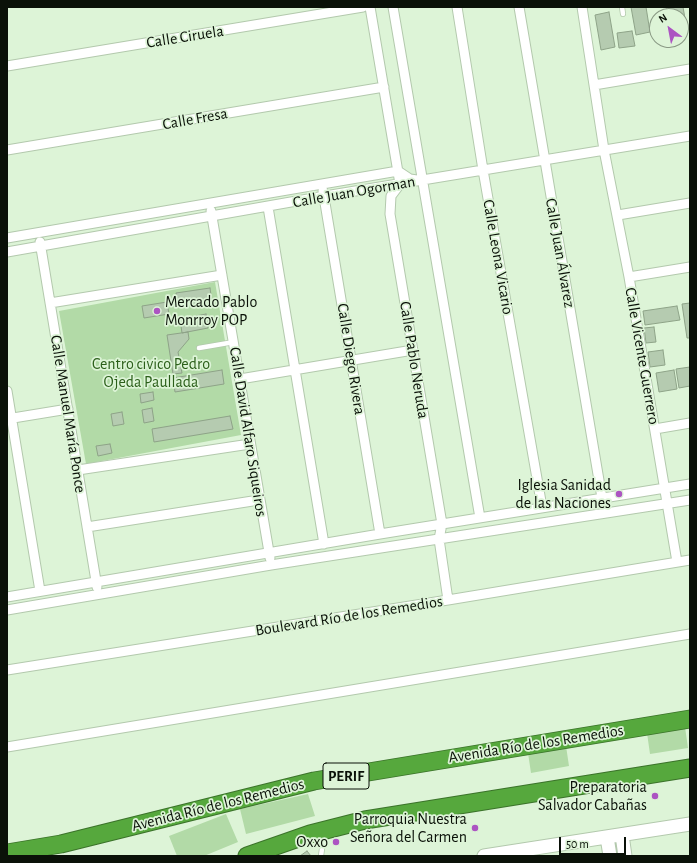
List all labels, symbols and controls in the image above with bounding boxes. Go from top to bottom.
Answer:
north arrow [649,8,689,48]
text: N [657,12,669,25]
street label: Calle Ciruela [145,21,225,53]
street label: Calle Fresa [161,104,229,134]
street label: Calle Juan Ogorman [291,172,417,212]
street label: Calle Juan Álvarez [541,197,579,309]
street label: Calle Leona Vicario [478,198,518,316]
street label: Calle Vicente Guerrero [621,286,663,426]
place label: Mercado Pablo Monrroy POP [165,292,257,330]
street label: Calle Pablo Neruda [395,300,433,420]
street label: Calle Diego Rivera [333,302,369,416]
marker: Mercado Pablo Monrroy POP [152,306,162,316]
street label: Calle Manuel María Ponce [46,334,90,494]
street label: Calle David Alfaro Siqueiros [225,346,271,518]
park label: Centro civico Pedro Ojeda Paullada [92,354,210,392]
place label: Iglesia Sanidad de las Naciones [516,475,611,513]
marker: Iglesia Sanidad de las Naciones [614,489,624,499]
street label: Boulevard Río de los Remedios [254,592,444,640]
street label: Avenida Río de los Remedios [447,721,625,767]
road number: PERIF [323,763,369,789]
street label: Avenida Río de los Remedios [130,774,306,836]
place label: Preparatoria Salvador Cabañas [538,777,647,815]
marker: Preparatoria Salvador Cabañas [650,791,660,801]
place label: Parroquia Nuestra Señora del Carmen [350,809,467,847]
marker: Parroquia Nuestra Señora del Carmen [470,823,480,833]
scale bar [561,829,628,855]
place label: Oxxo [296,832,328,852]
marker: Oxxo [331,837,341,847]
text: 50 m [566,838,589,850]

